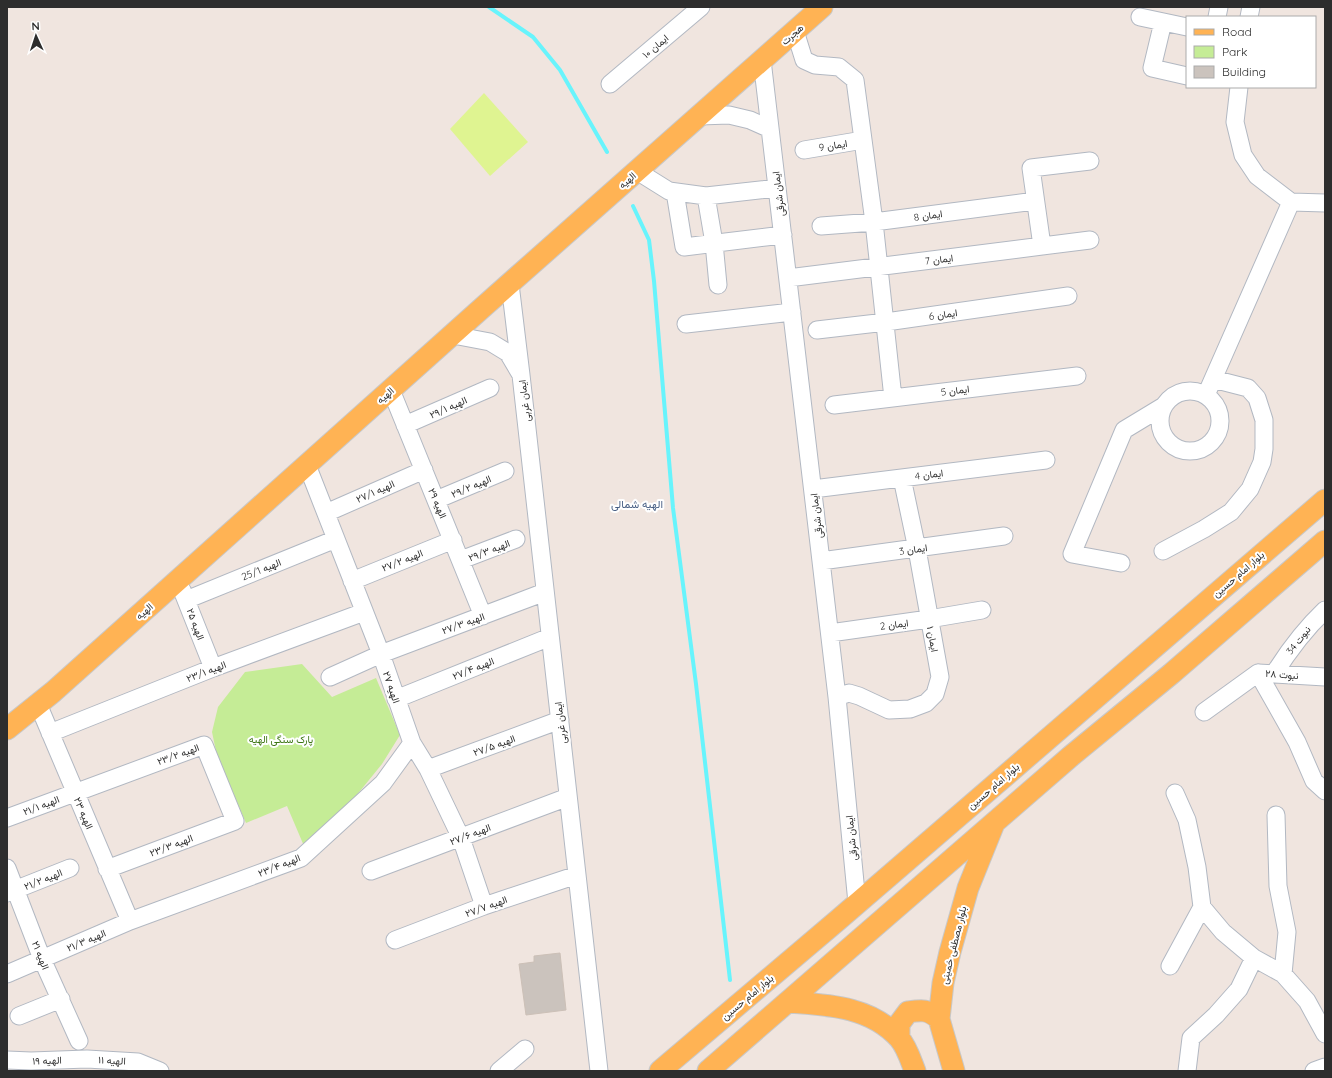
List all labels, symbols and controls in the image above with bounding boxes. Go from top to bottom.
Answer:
north arrow [16,16,56,56]
legend [1186,16,1316,88]
text: N [31,19,40,33]
street label: هجرت [778,21,806,48]
text: Road [1222,24,1252,39]
street label: ایمان ۱۰ [639,32,671,61]
text: Park [1222,44,1247,59]
text: Building [1222,64,1266,79]
street label: ایمان 9 [818,137,848,154]
street label: الهیه [616,169,639,192]
street label: ایمان شرقی [769,171,788,217]
street label: ایمان 8 [913,207,943,224]
street label: ایمان 7 [924,251,954,268]
street label: ایمان 6 [928,306,958,323]
street label: ایمان غربی [515,379,534,423]
street label: ایمان 5 [940,382,970,399]
street label: الهیه [374,384,397,407]
street label: الهیه ۲۹/۱ [427,393,469,422]
street label: ایمان 4 [914,466,944,483]
street label: الهیه ۲۹/۲ [449,472,493,501]
street label: الهیه ۲۷/۱ [354,477,397,506]
street label: الهیه ۲۹ [425,486,450,520]
street label: ایمان شرقی [807,493,826,539]
district label: الهیه شمالی [611,497,663,511]
street label: الهیه ۲۹/۳ [466,537,512,564]
street label: ایمان 3 [898,541,928,558]
street label: الهیه ۲۷/۲ [380,546,425,575]
street label: بلوار امام حسین [1210,548,1267,600]
street label: الهیه 25/1 [239,556,283,583]
street label: الهیه [133,600,156,623]
street label: الهیه ۲۵ [184,607,207,642]
street label: الهیه ۲۷/۳ [440,610,486,637]
street label: ایمان 2 [879,616,909,633]
street label: نبوت 34 [1283,623,1314,657]
street label: ایمان ۱ [924,625,941,653]
street label: الهیه ۲۷/۴ [450,654,496,683]
street label: الهیه ۲۳/۱ [184,658,228,685]
street label: نبوت ۲۸ [1265,667,1299,682]
street label: الهیه ۲۷ [380,670,403,705]
street label: ایمان غربی [551,701,570,745]
street label: الهیه ۲۷/۵ [471,732,517,759]
park label: پارک سنگی الهیه [249,733,313,747]
street label: الهیه ۲۳/۲ [155,741,201,768]
street label: بلوار امام حسین [965,760,1022,812]
street label: الهیه ۲۱/۱ [21,793,61,818]
street label: الهیه ۲۳ [71,795,96,831]
street label: ایمان شرقی [843,815,860,861]
street label: الهیه ۲۷/۶ [448,821,493,848]
street label: الهیه ۲۳/۳ [148,831,195,860]
street label: الهیه ۲۳/۴ [256,851,302,880]
street label: الهیه ۲۱/۲ [22,866,64,893]
street label: الهیه ۲۷/۷ [463,893,509,920]
street label: بلوار مصطفی خمینی [938,905,969,985]
street label: الهیه ۲۱/۳ [64,926,108,955]
street label: الهیه ۲۱ [29,939,52,971]
street label: بلوار امام حسین [719,972,776,1023]
street label: الهیه ۱۹ [32,1053,62,1068]
street label: الهیه ۱۱ [98,1053,126,1068]

